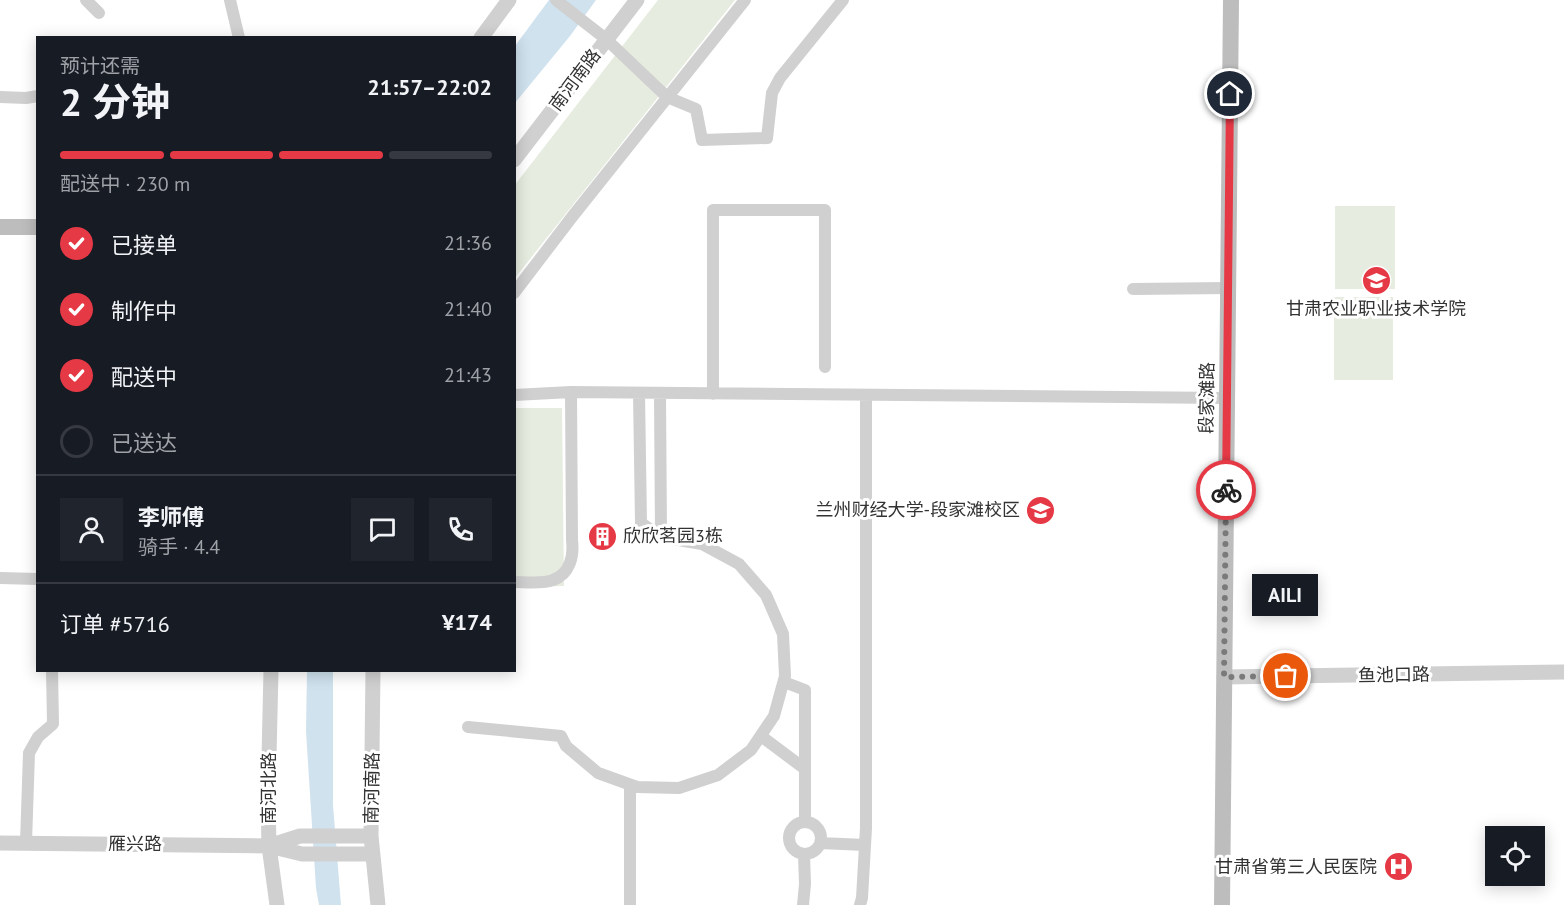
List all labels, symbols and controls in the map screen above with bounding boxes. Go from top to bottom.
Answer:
street label: 南河南路 [544,44,605,115]
text: 预计还需 [60,53,140,79]
pin [1204,68,1255,119]
text: 21:57–22:02 [367,73,492,101]
text: 2 分钟 [60,76,170,127]
icon: home [1213,77,1246,110]
text: 配送中 · 230 m [60,171,190,197]
icon: check [60,227,93,260]
text: 21:36 [444,230,492,256]
text: 已接单 [111,231,177,259]
school or university icon: 甘肃农业职业技术学院 [1360,264,1392,296]
icon: check [60,293,93,326]
text: 21:40 [444,296,492,322]
text: 制作中 [111,297,177,325]
place label: 甘肃农业职业技术学院 [1286,297,1466,320]
icon: check [60,359,93,392]
text: 21:43 [444,362,492,388]
street label: 段家滩路 [1194,362,1219,434]
text: 配送中 [111,363,177,391]
text: 已送达 [111,429,177,457]
courier [1196,460,1256,520]
icon: bike [1210,474,1243,507]
school or university icon: 兰州财经大学-段家滩校区 [1025,494,1057,526]
button: person [60,498,123,561]
button: chat [351,498,414,561]
button: phone [429,498,492,561]
place label: 兰州财经大学-段家滩校区 [816,498,1020,521]
text: 李师傅 [138,503,204,531]
building icon: 欣欣茗园3栋 [586,520,618,552]
place label: 欣欣茗园3栋 [623,524,723,547]
text: 骑手 · 4.4 [138,534,220,560]
callout: AILI [1253,574,1319,616]
text: AILI [1268,582,1302,608]
text: ¥174 [442,608,492,636]
text: 订单 #5716 [60,610,170,638]
pin [1260,650,1311,701]
icon: bag [1269,659,1302,692]
street label: 鱼池口路 [1358,662,1430,687]
street label: 南河北路 [257,752,280,824]
street label: 南河南路 [359,752,384,824]
map controls [1485,826,1545,886]
button: locate [1485,826,1545,886]
street label: 雁兴路 [108,832,162,855]
hospital icon: 甘肃省第三人民医院 [1382,851,1414,883]
place label: 甘肃省第三人民医院 [1215,855,1377,878]

